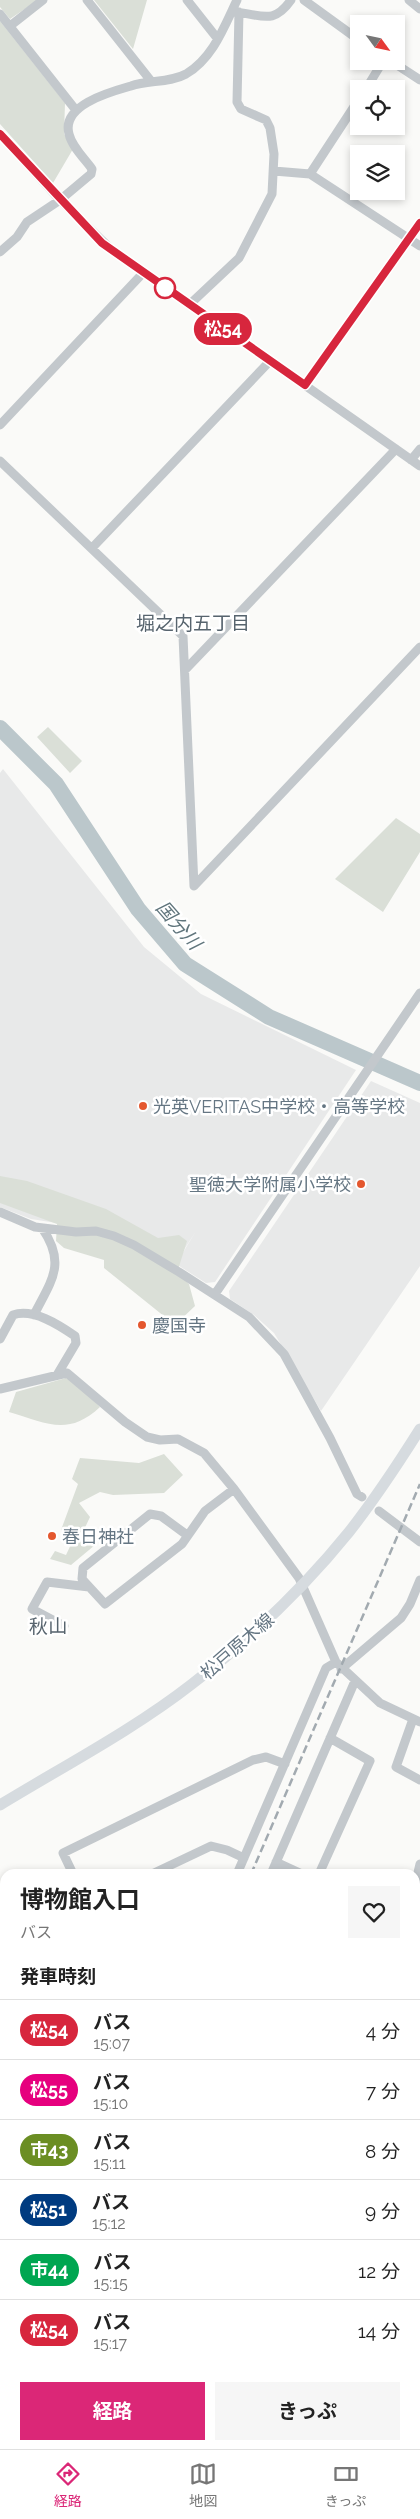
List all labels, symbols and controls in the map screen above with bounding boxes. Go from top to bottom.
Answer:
north arrow [350,15,405,70]
map controls [350,15,405,200]
button: locate [350,80,405,135]
button: layers [350,145,405,200]
unlabelled marker [154,277,176,299]
line badge: 松54 [194,313,252,345]
text: 松54 [204,318,242,339]
district label: 堀之内五丁目 [136,612,250,634]
water label: 国分川 [152,896,207,955]
place label: 光英VERITAS中学校・高等学校 [153,1096,405,1117]
marker: 光英VERITAS中学校・高等学校 [137,1100,149,1112]
place label: 聖徳大学附属小学校 [189,1174,351,1195]
marker: 聖徳大学附属小学校 [355,1178,367,1190]
place label: 慶国寺 [152,1315,206,1336]
marker: 慶国寺 [136,1319,148,1331]
place label: 春日神社 [62,1526,134,1547]
marker: 春日神社 [46,1530,58,1542]
street label: 松戸原木線 [196,1609,278,1683]
district label: 秋山 [29,1615,67,1637]
text: 博物館入口 [20,1885,140,1914]
button: heart [348,1886,400,1938]
text: バス [20,1923,52,1942]
text: 発車時刻 [20,1965,96,1987]
text: バス [93,2011,131,2033]
text: 松54 [30,2019,68,2040]
text: 4 分 [366,2020,400,2042]
text: 15:07 [93,2034,130,2053]
text: バス [93,2071,131,2093]
text: 松55 [30,2079,68,2100]
text: 7 分 [366,2080,400,2102]
text: 15:10 [93,2094,128,2113]
text: バス [93,2131,131,2153]
text: 市43 [30,2139,68,2160]
text: 8 分 [365,2140,400,2162]
text: 15:11 [93,2154,126,2173]
text: バス [92,2191,130,2213]
text: 松51 [30,2199,67,2220]
text: 9 分 [365,2200,400,2222]
text: 15:12 [92,2214,126,2233]
text: バス [94,2251,132,2273]
text: 市44 [30,2259,69,2280]
text: 12 分 [358,2260,400,2282]
text: 15:15 [94,2274,128,2293]
text: バス [93,2311,131,2333]
text: 松54 [30,2319,68,2340]
text: 14 分 [358,2320,400,2342]
text: 15:17 [93,2334,127,2353]
button: 経路 [20,2382,205,2440]
button: きっぷ [215,2382,400,2440]
tab: 経路 [54,2460,82,2510]
tab: 地図 [189,2460,217,2510]
tab: きっぷ [325,2460,366,2510]

